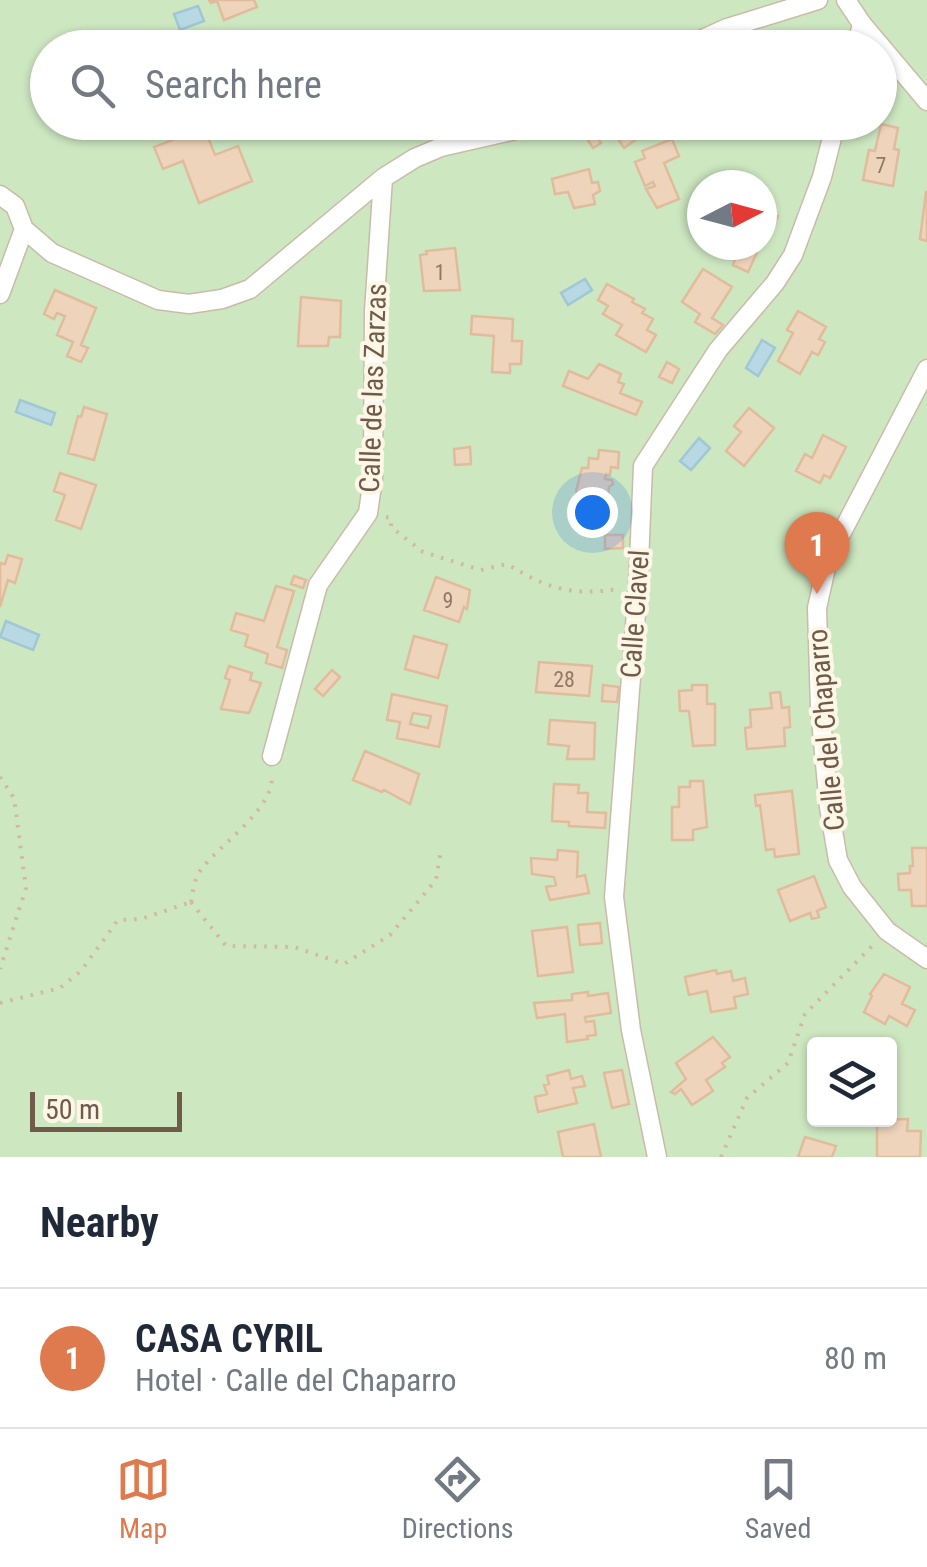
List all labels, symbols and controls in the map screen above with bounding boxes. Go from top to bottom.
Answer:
search box [30,30,897,140]
icon: search [65,58,120,113]
text: Search here [145,63,322,107]
house number: 7 [876,153,886,178]
north arrow [687,170,777,260]
house number: 1 [435,260,445,285]
street label: Calle de las Zarzas [353,283,393,493]
your location [567,487,618,538]
pin: 1 [784,512,850,594]
street label: Calle Clavel [614,549,656,679]
house number: 9 [443,588,453,613]
street label: Calle del Chaparro [801,628,851,832]
house number: 28 [553,667,575,692]
map controls [807,1037,897,1127]
button: layers [807,1037,897,1127]
scale bar [30,1087,182,1132]
text: 50 m [45,1093,100,1126]
text: Nearby [40,1198,159,1247]
text: CASA CYRIL [135,1317,323,1361]
text: 1 [64,1339,81,1377]
text: 80 m [824,1339,887,1377]
text: Hotel · Calle del Chaparro [135,1361,457,1399]
tab: Map [116,1452,171,1545]
tab: Directions [402,1452,514,1545]
tab: Saved [745,1452,811,1545]

